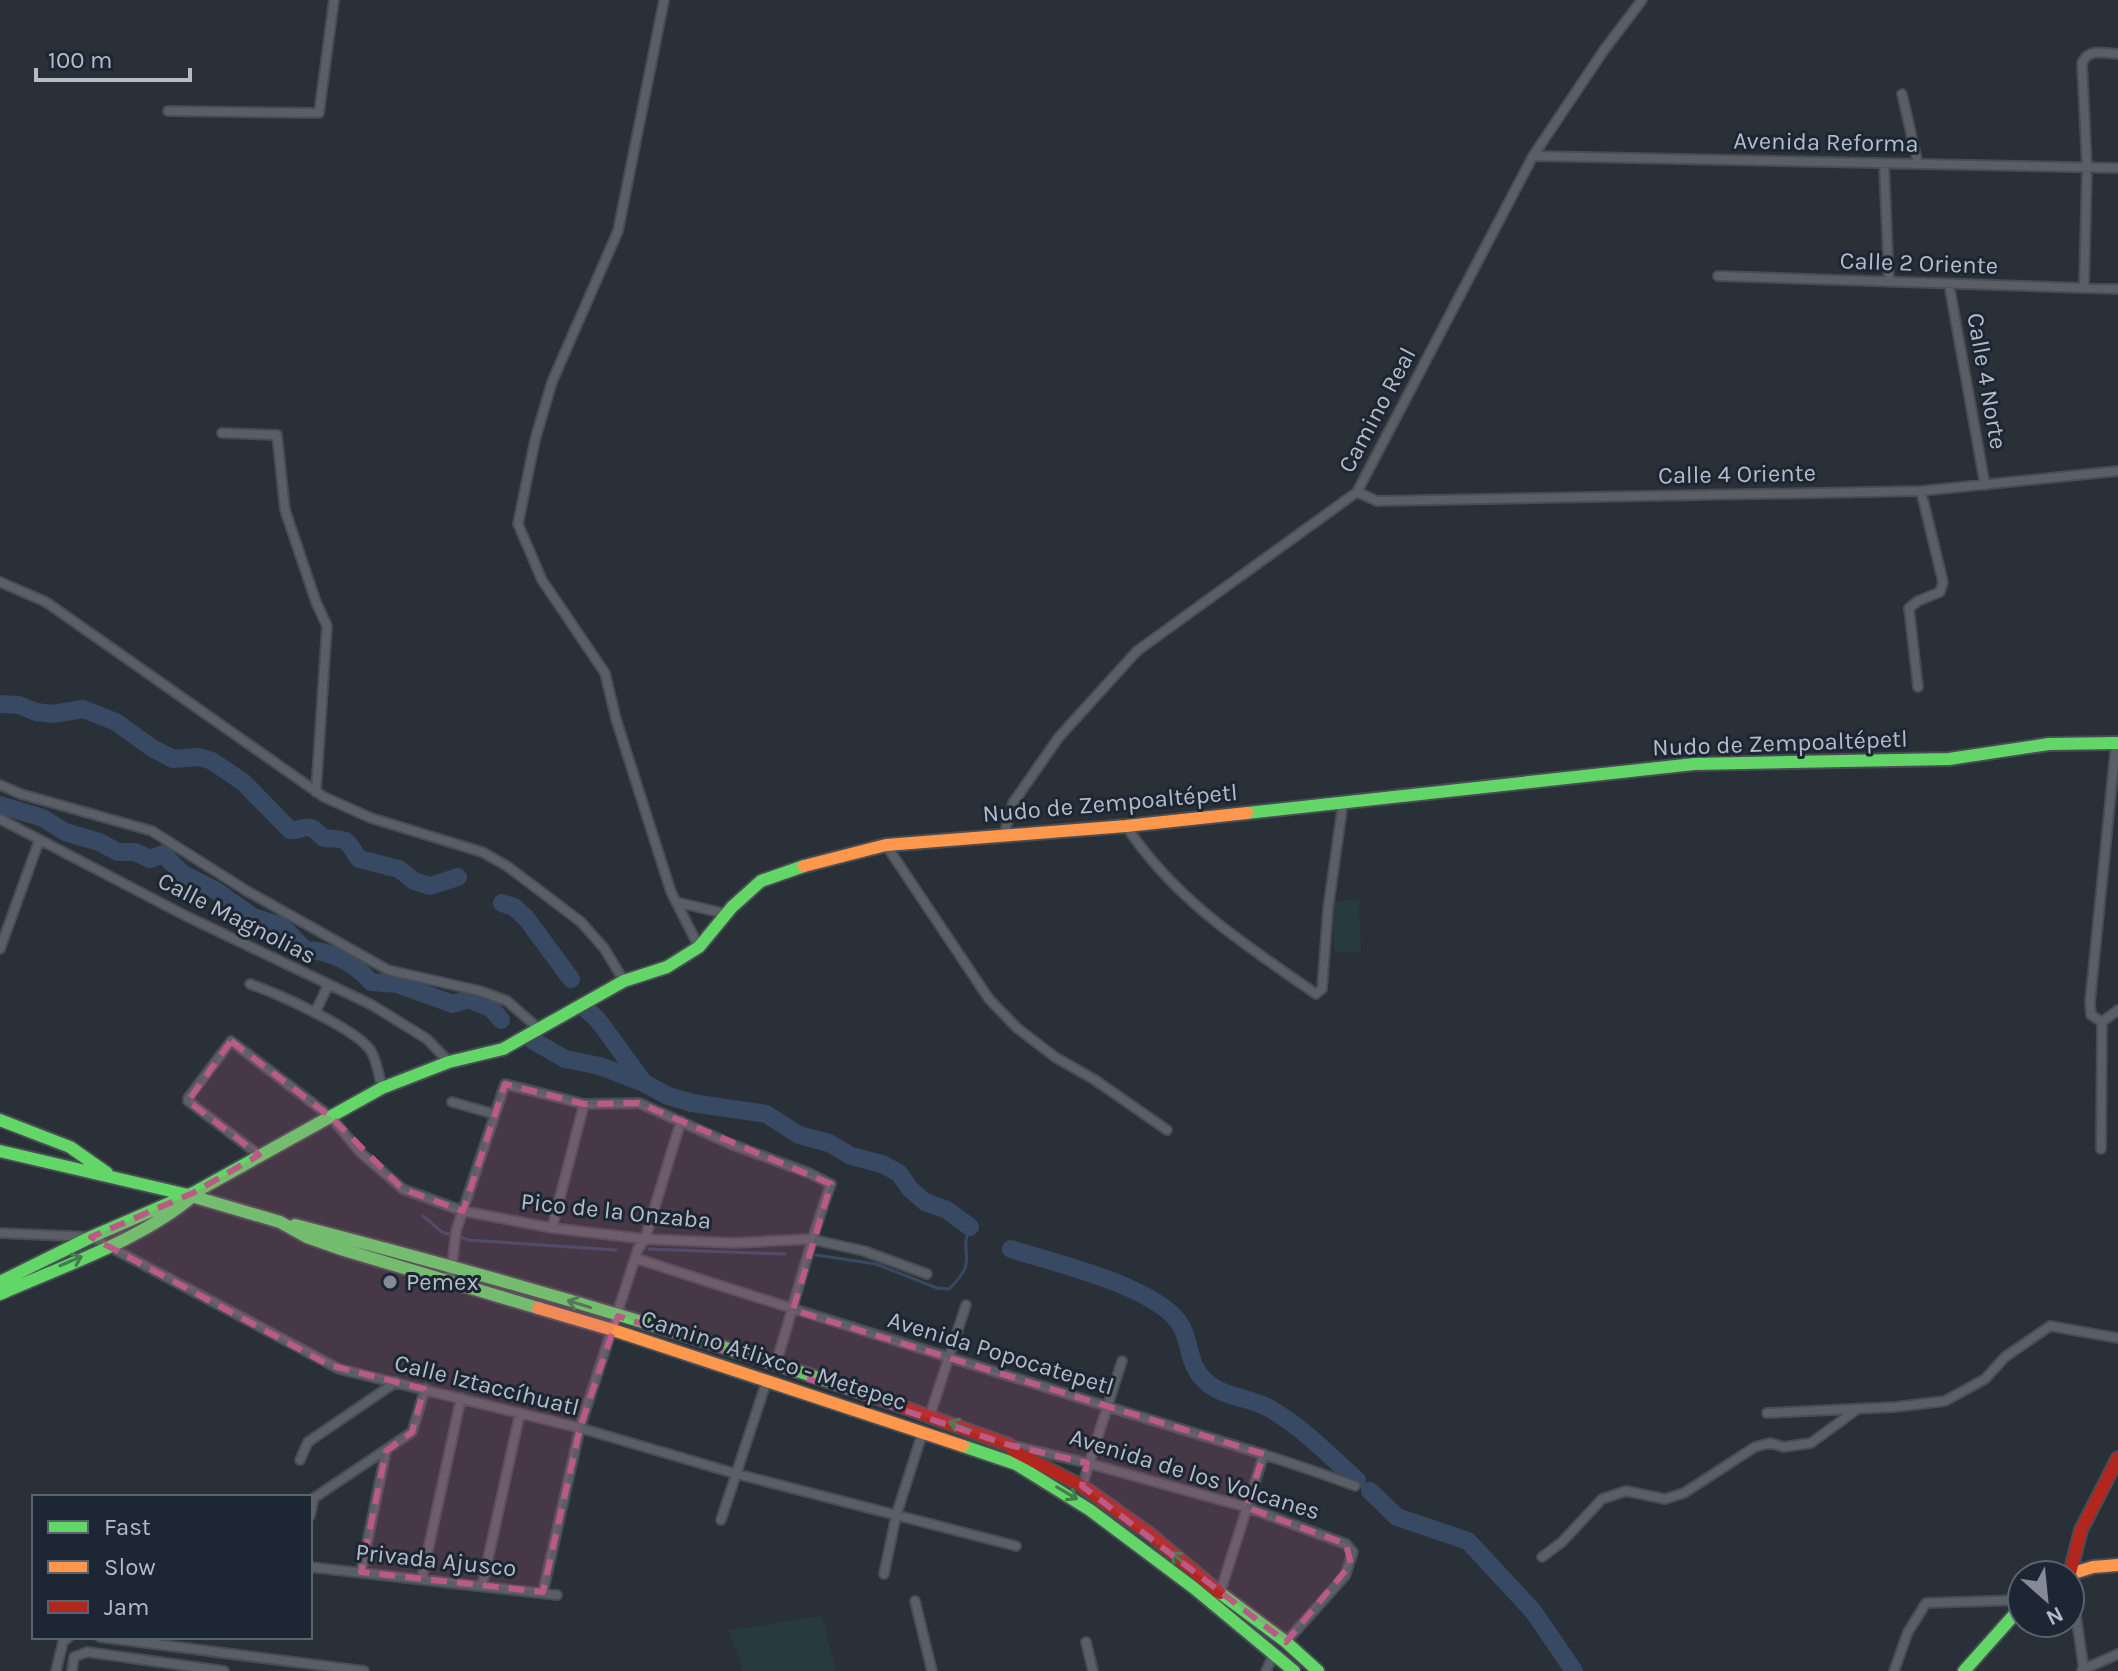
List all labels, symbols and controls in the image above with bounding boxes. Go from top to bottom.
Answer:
scale bar [36,32,190,82]
text: 100 m [48,46,113,74]
street label: Avenida Reforma [1733,126,1919,158]
street label: Calle 2 Oriente [1839,246,1999,280]
street label: Calle 4 Norte [1961,311,2013,451]
street label: Camino Real [1332,343,1422,477]
street label: Calle 4 Oriente [1658,459,1816,489]
street label: Nudo de Zempoaltépetl [1652,725,1908,761]
street label: Nudo de Zempoaltépetl [981,778,1239,828]
street label: Calle Magnolias [153,866,321,970]
street label: Pico de la Onzaba [519,1187,713,1235]
one-way arrow [58,1253,83,1268]
place label: Pemex [406,1268,479,1296]
marker: Pemex [381,1273,399,1291]
one-way arrow [566,1296,592,1311]
street label: Camino Atlixco - Metepec [638,1304,910,1416]
street label: Avenida Popocatepetl [885,1305,1117,1401]
street label: Calle Iztaccíhuatl [392,1348,582,1422]
one-way arrow [948,1418,973,1432]
street label: Avenida de los Volcanes [1066,1423,1324,1525]
one-way arrow [1055,1486,1078,1502]
legend [32,1495,312,1639]
text: Fast [104,1513,151,1541]
street label: Privada Ajusco [354,1538,518,1582]
one-way arrow [1171,1551,1191,1569]
text: Slow [104,1553,156,1581]
north arrow [2006,1559,2086,1639]
text: Jam [104,1593,149,1621]
text: N [2042,1601,2068,1631]

